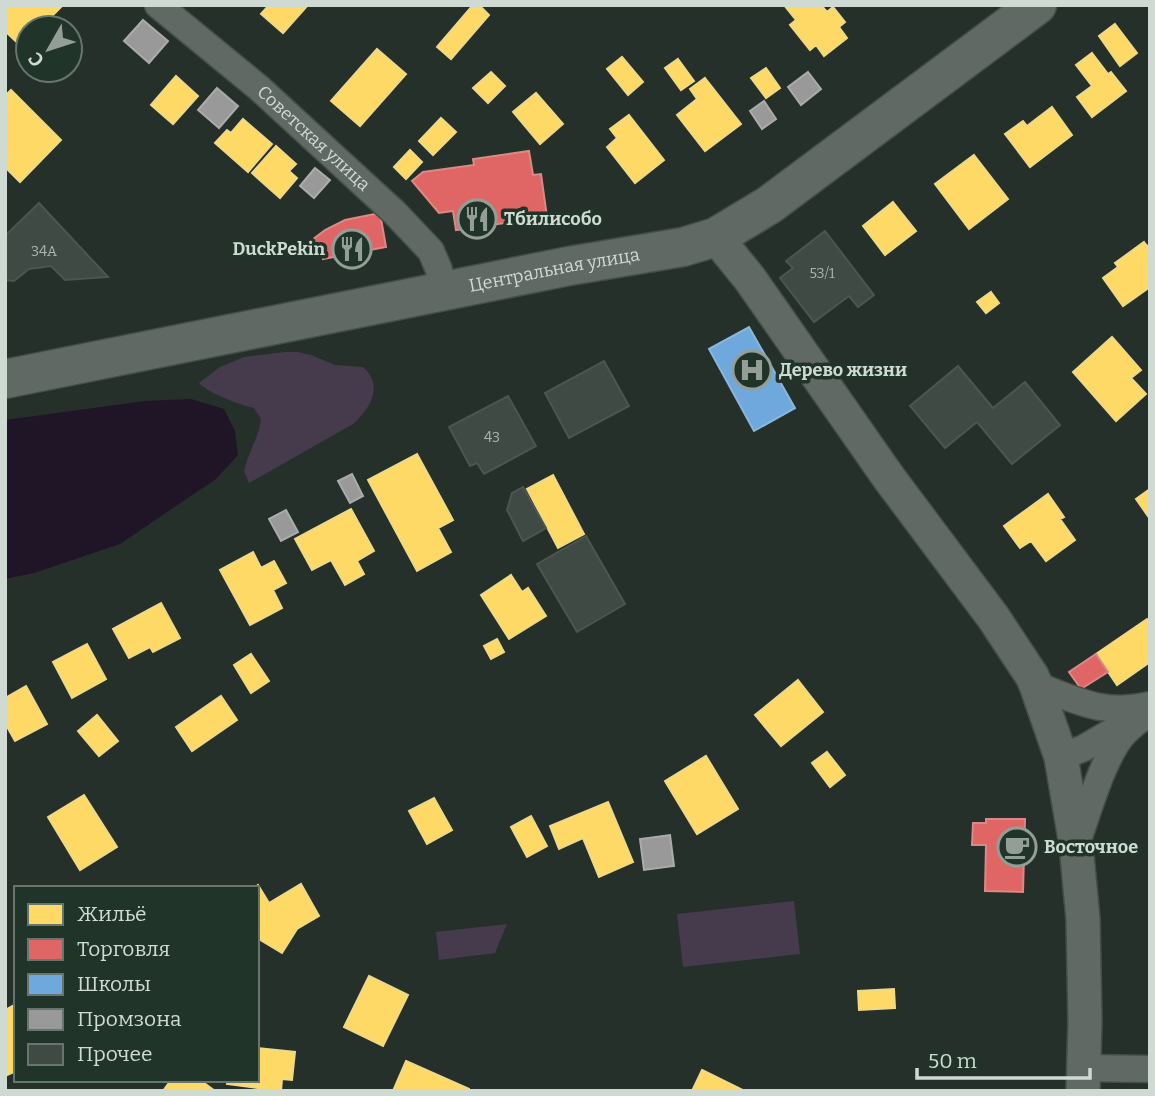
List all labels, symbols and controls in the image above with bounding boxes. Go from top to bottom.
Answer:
north arrow [14,14,84,84]
text: С [23,47,49,71]
street label: Советская улица [253,81,375,196]
restaurant icon: Тбилисобо [456,198,498,240]
place label: Тбилисобо [504,208,602,230]
restaurant icon: DuckPekin [331,228,373,270]
place label: DuckPekin [233,238,325,260]
house number: 34А [31,243,57,260]
street label: Центральная улица [467,243,641,297]
house number: 53/1 [809,265,835,282]
hospital icon: Дерево жизни [731,349,773,391]
place label: Дерево жизни [779,359,907,381]
house number: 43 [484,429,500,446]
cafe icon: Восточное [996,826,1038,868]
place label: Восточное [1044,836,1138,858]
legend [14,886,259,1082]
text: Жильё [77,901,146,927]
text: Торговля [77,936,170,962]
text: Школы [77,971,151,997]
text: Промзона [77,1006,182,1032]
scale bar [917,1036,1090,1080]
text: Прочее [77,1041,153,1067]
text: 50 m [928,1048,977,1074]

